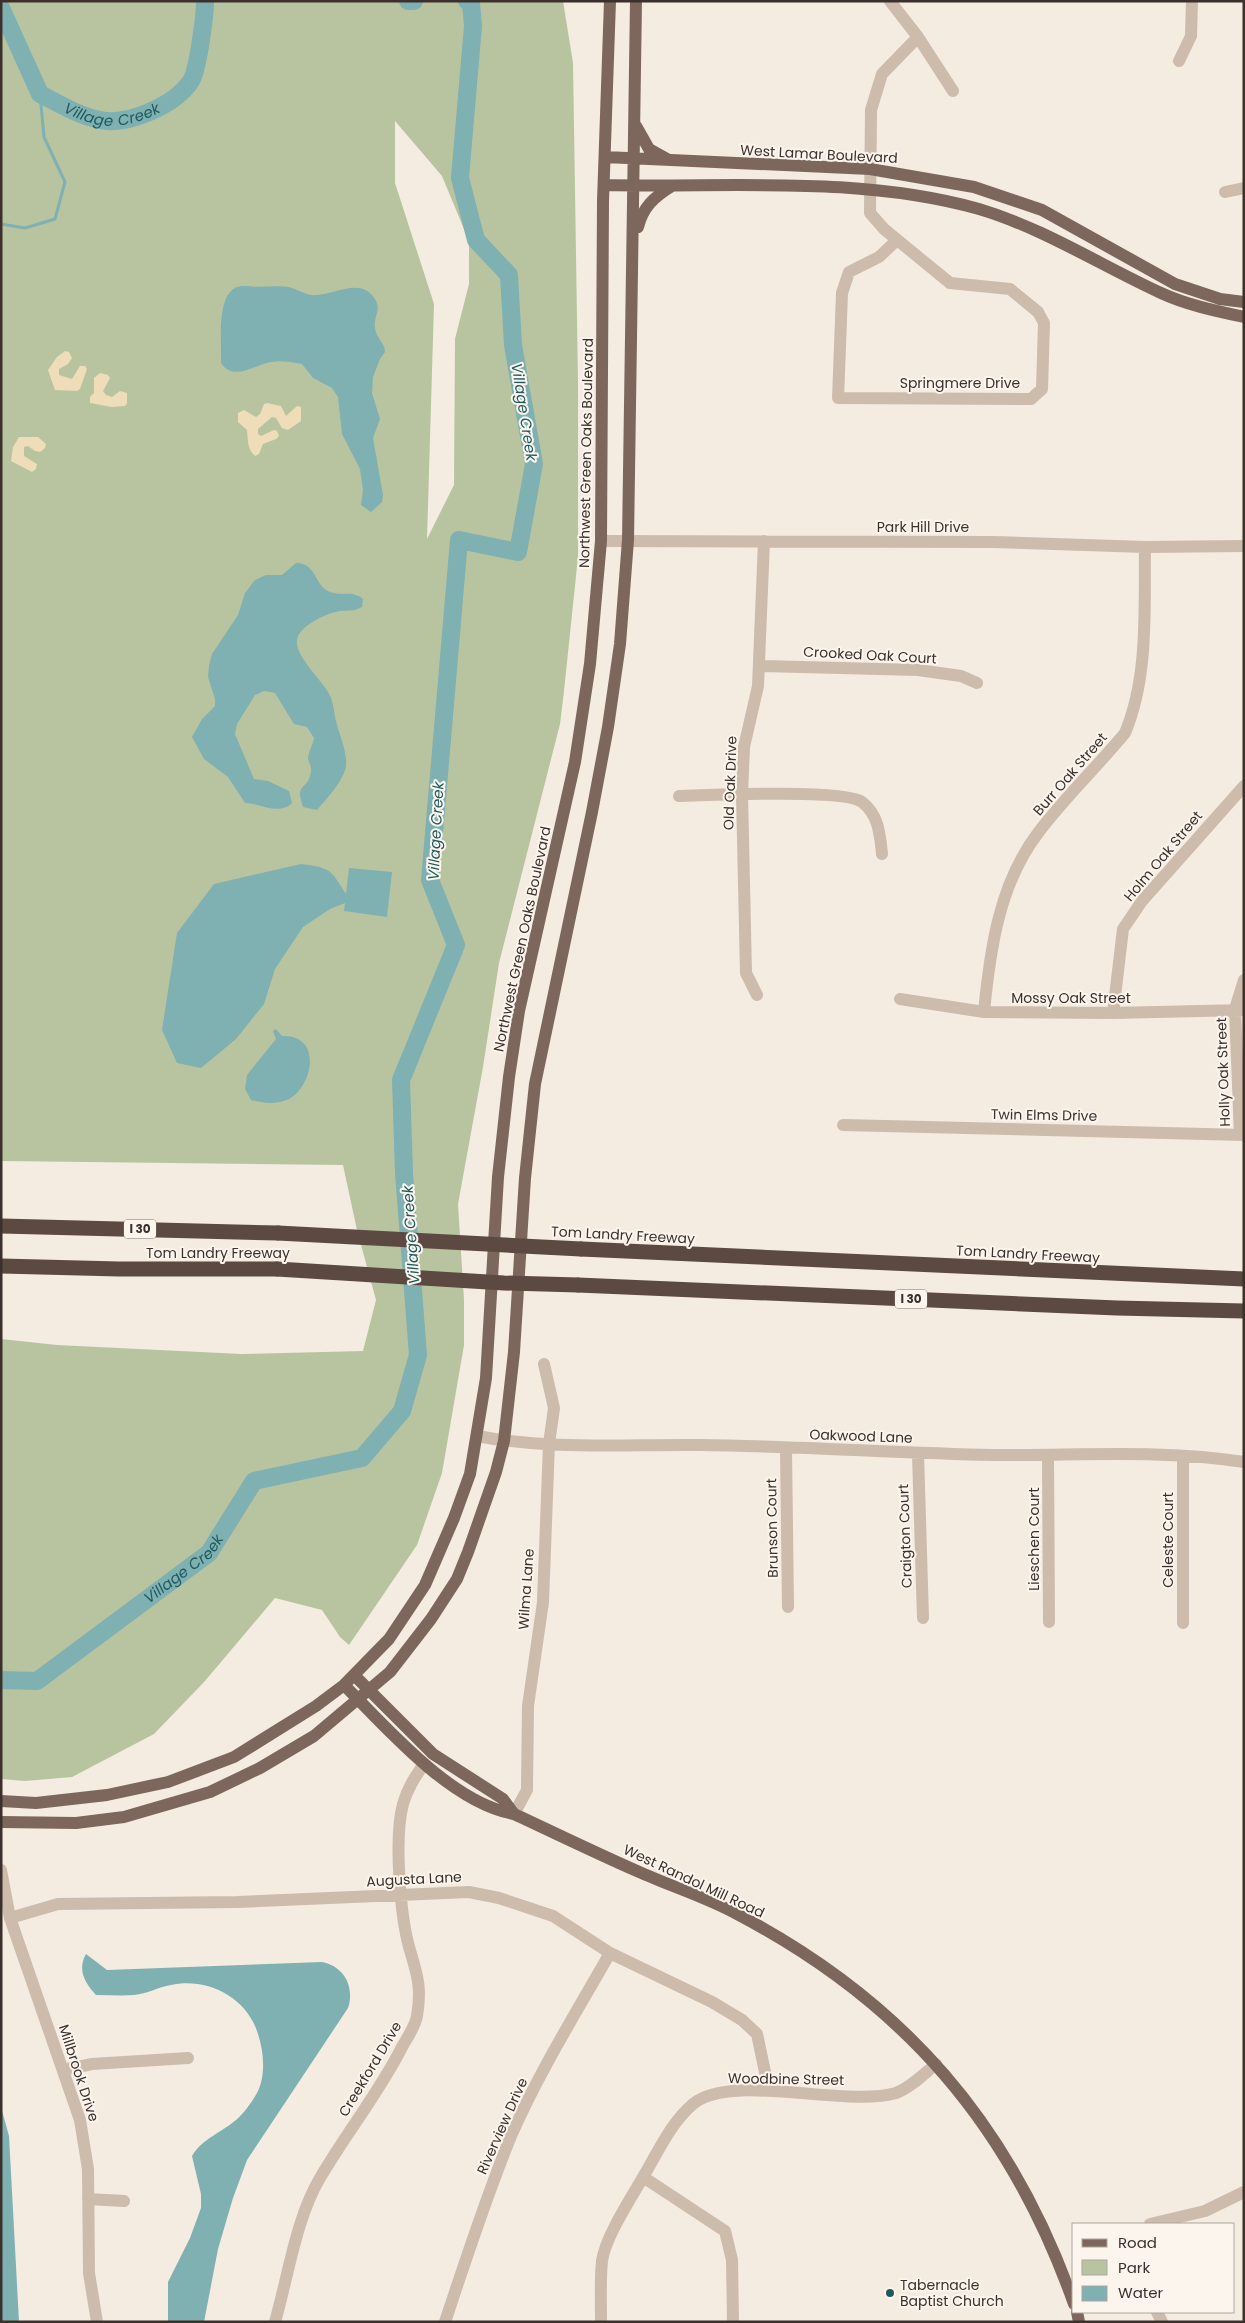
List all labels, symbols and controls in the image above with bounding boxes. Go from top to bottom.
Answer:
water label: Village Creek [61,97,165,131]
street label: West Lamar Boulevard [740,140,898,168]
street label: Northwest Green Oaks Boulevard [574,338,598,568]
water label: Village Creek [506,362,543,464]
street label: Springmere Drive [900,373,1021,393]
street label: Park Hill Drive [877,517,970,537]
street label: Crooked Oak Court [803,642,937,668]
street label: Burr Oak Street [1028,728,1112,820]
street label: Old Oak Drive [718,735,742,830]
water label: Village Creek [422,780,449,881]
street label: Holm Oak Street [1119,806,1207,906]
street label: Northwest Green Oaks Boulevard [488,824,556,1054]
street label: Mossy Oak Street [1011,988,1131,1008]
street label: Holly Oak Street [1211,1017,1235,1127]
street label: Twin Elms Drive [991,1104,1098,1126]
water label: Village Creek [396,1184,424,1285]
road number: I 30 [124,1220,156,1238]
street label: Tom Landry Freeway [551,1221,696,1249]
street label: Tom Landry Freeway [956,1240,1101,1268]
street label: Tom Landry Freeway [146,1243,290,1263]
road number: I 30 [895,1290,927,1308]
street label: Oakwood Lane [809,1424,913,1448]
street label: Brunson Court [761,1478,783,1578]
street label: Craigton Court [893,1484,917,1588]
street label: Lieschen Court [1024,1487,1044,1591]
street label: Celeste Court [1158,1492,1178,1588]
water label: Village Creek [139,1529,229,1608]
street label: Wilma Lane [513,1547,539,1630]
street label: West Randol Mill Road [620,1839,768,1923]
street label: Augusta Lane [366,1866,463,1891]
street label: Creekford Drive [334,2017,406,2120]
street label: Millbrook Drive [54,2022,104,2124]
street label: Woodbine Street [728,2068,844,2090]
street label: Riverview Drive [472,2074,532,2178]
legend [1072,2223,1235,2313]
text: Road [1118,2232,1157,2253]
text: Park [1118,2257,1150,2278]
place label: Tabernacle Baptist Church [900,2275,1004,2311]
text: Water [1118,2282,1164,2303]
marker: Tabernacle Baptist Church [884,2287,896,2299]

